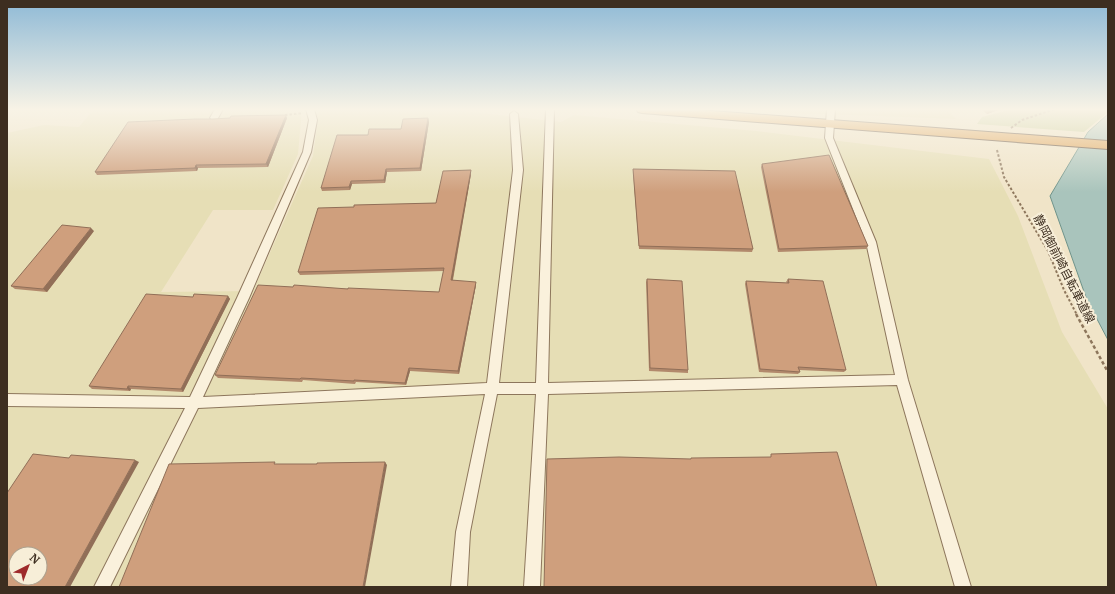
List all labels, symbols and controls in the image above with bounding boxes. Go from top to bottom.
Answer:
street label: 静岡御前崎自転車道線 [1031,212,1098,326]
north arrow [8,546,48,586]
text: N [27,550,43,567]

